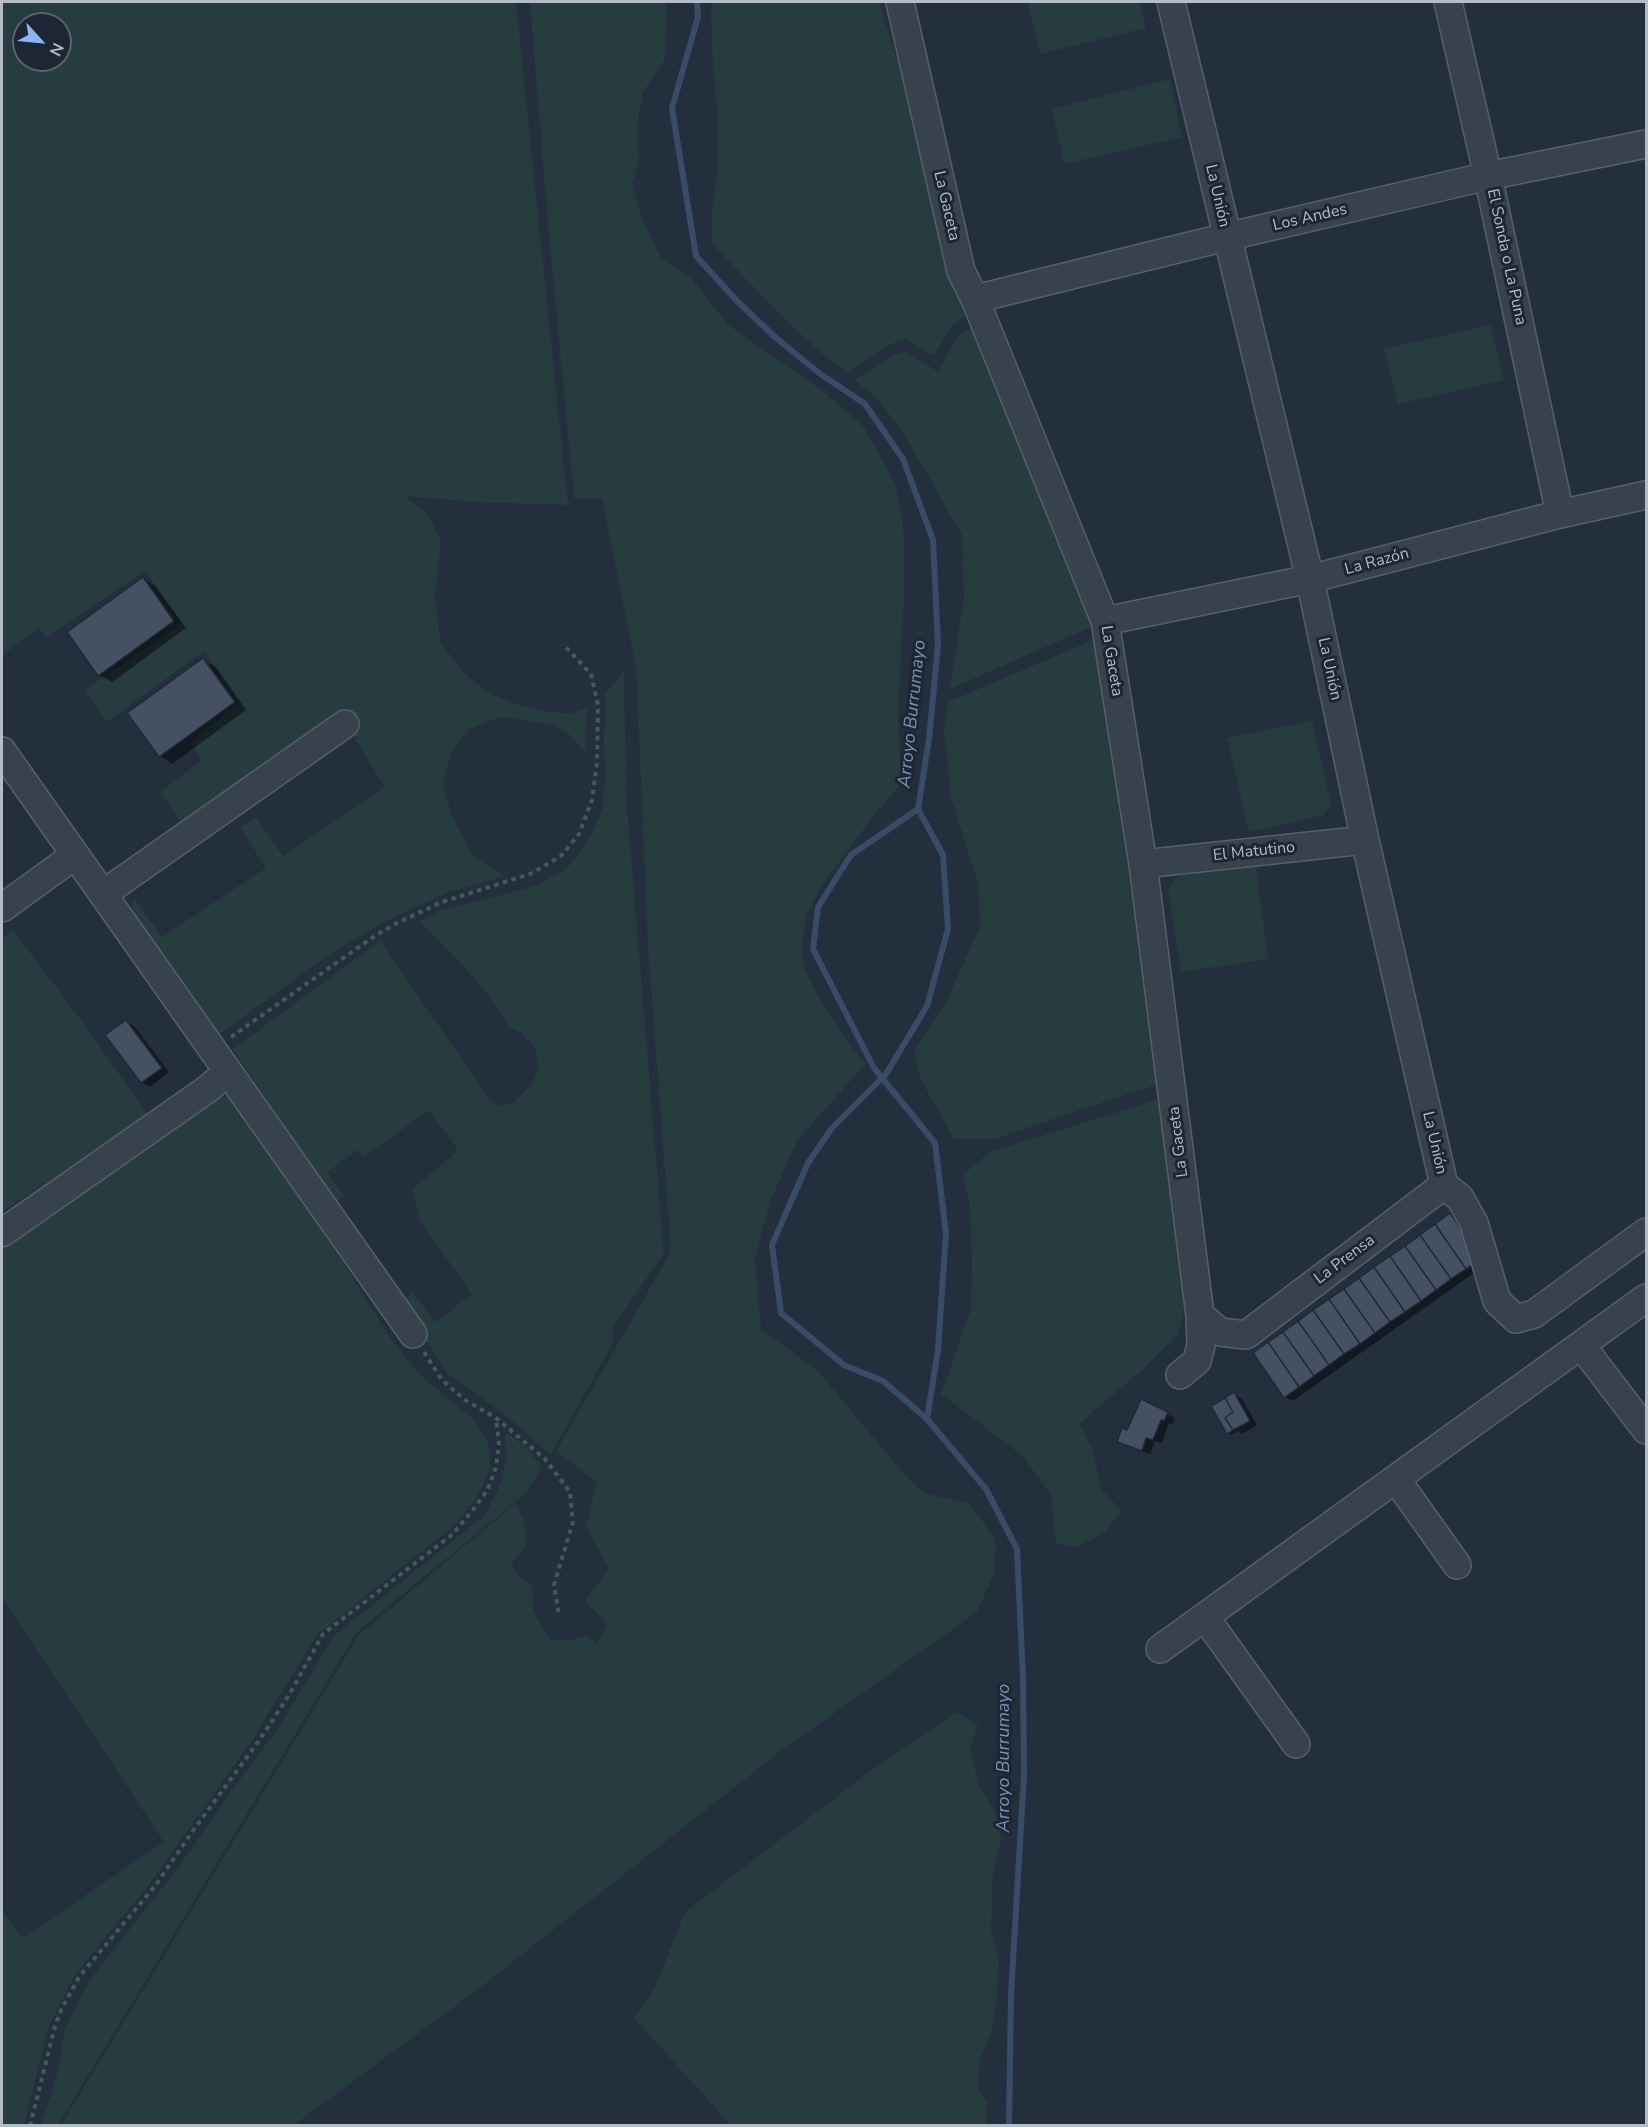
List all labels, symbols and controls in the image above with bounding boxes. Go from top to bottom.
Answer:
north arrow [12,12,72,72]
text: N [44,39,69,60]
street label: La Unión [1200,163,1234,229]
street label: La Gaceta [929,169,963,243]
street label: El Sonda o La Puna [1482,187,1530,327]
street label: Los Andes [1271,200,1349,236]
street label: La Razón [1343,544,1411,580]
street label: La Gaceta [1096,624,1126,698]
street label: La Unión [1313,636,1345,702]
water label: Arroyo Burrumayo [894,639,932,789]
street label: El Matutino [1212,838,1296,866]
street label: La Gaceta [1165,1105,1193,1179]
street label: La Unión [1417,1110,1451,1176]
street label: La Prensa [1311,1231,1379,1289]
water label: Arroyo Burrumayo [994,1684,1016,1832]

